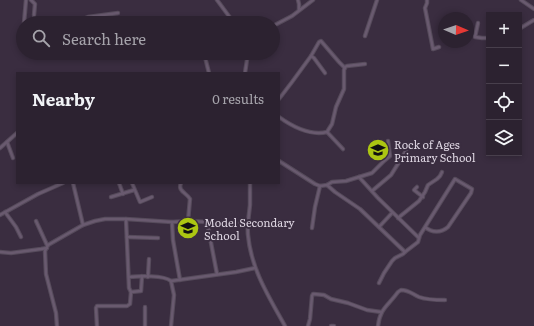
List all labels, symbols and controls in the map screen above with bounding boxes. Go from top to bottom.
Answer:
north arrow [438,12,474,48]
map controls [486,12,522,156]
button: + [486,12,522,48]
search box [16,16,280,60]
icon: search [30,27,52,49]
text: Search here [62,27,146,50]
button: − [486,48,522,84]
button: locate [486,84,522,120]
text: Nearby [32,86,95,111]
text: 0 results [212,89,264,108]
button: layers [486,120,522,156]
place label: Rock of Ages Primary School [394,136,476,165]
school or university icon: Rock of Ages Primary School [365,137,391,163]
place label: Model Secondary School [204,214,295,243]
school or university icon: Model Secondary School [175,215,201,241]

